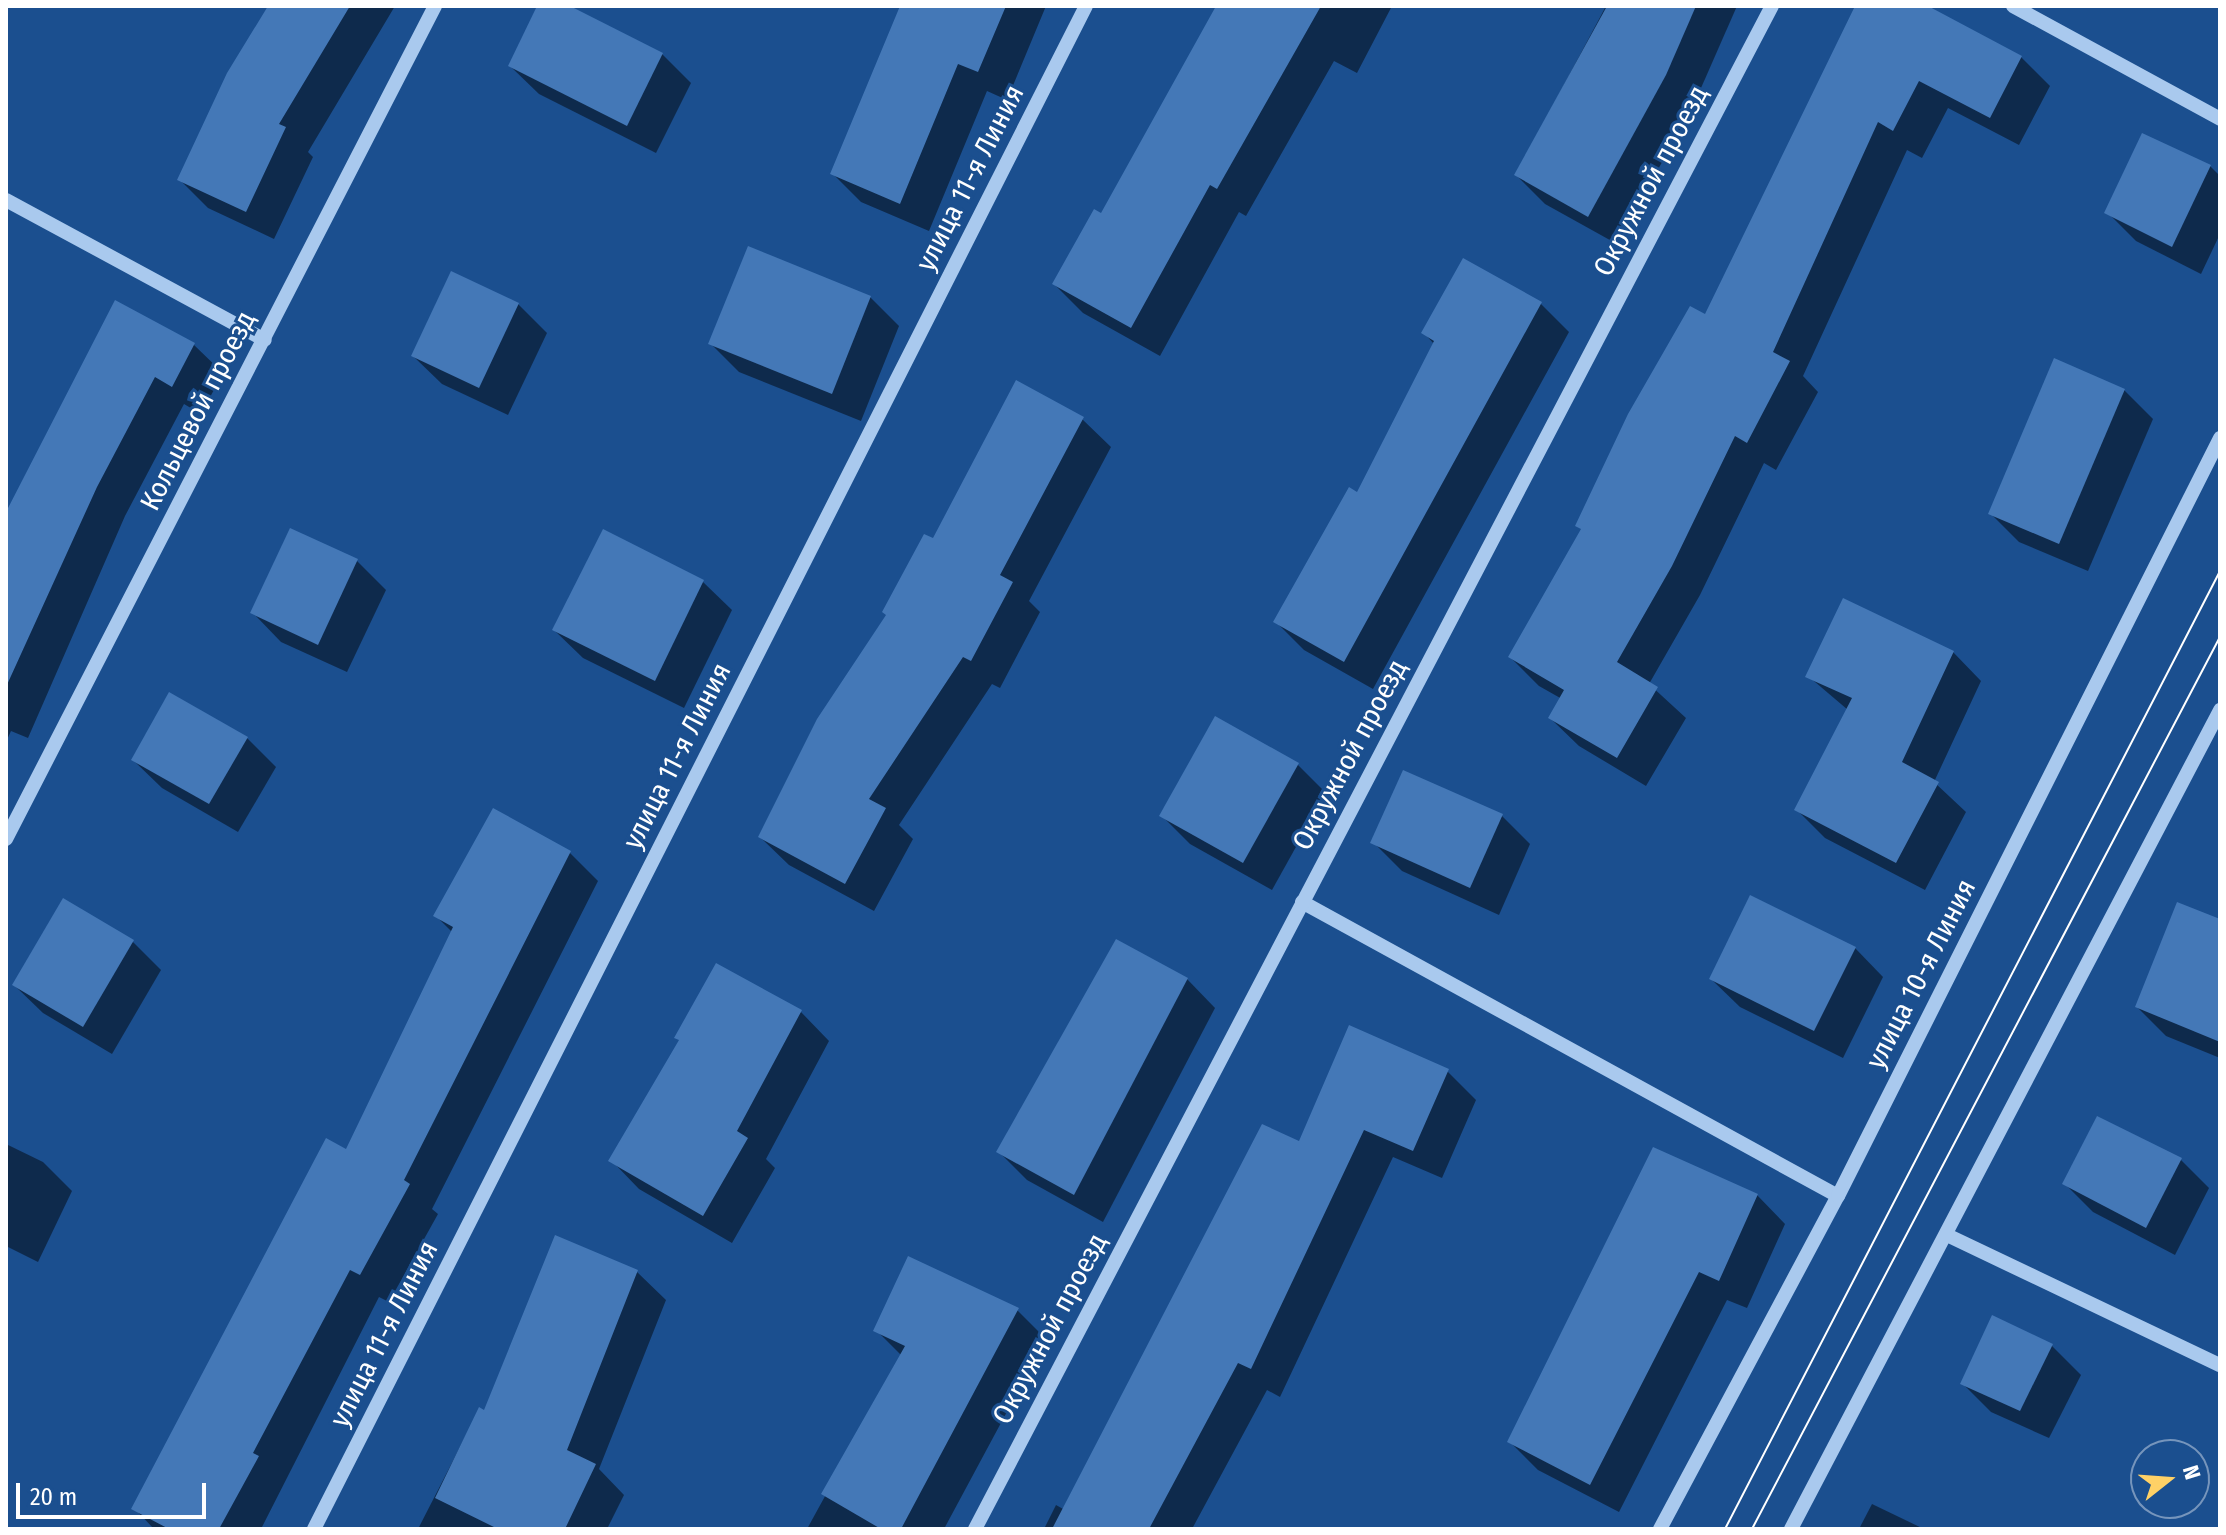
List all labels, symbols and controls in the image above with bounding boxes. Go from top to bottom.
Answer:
street label: улица 11-я Линия [909,80,1031,276]
street label: Окружной проезд [1587,80,1715,282]
street label: Кольцевой проезд [133,306,263,516]
street label: Окружной проезд [1286,654,1414,856]
street label: улица 11-я Линия [616,658,738,854]
street label: улица 10-я Линия [1859,874,1983,1074]
street label: Окружной проезд [986,1228,1114,1430]
street label: улица 11-я Линия [323,1236,445,1432]
north arrow [2130,1439,2210,1519]
text: N [2177,1462,2206,1483]
scale bar [20,1467,210,1517]
text: 20 m [30,1483,77,1511]

